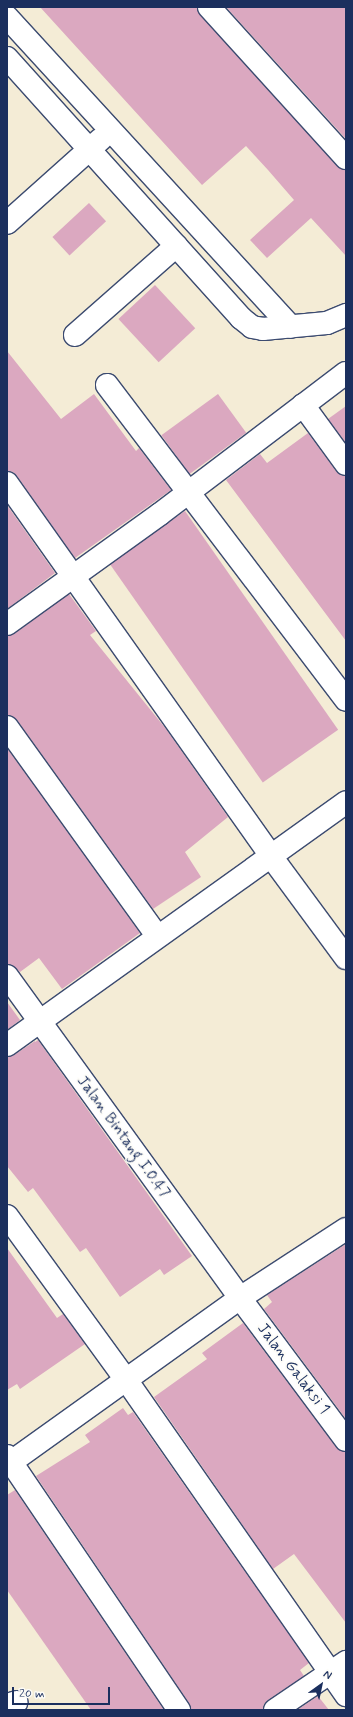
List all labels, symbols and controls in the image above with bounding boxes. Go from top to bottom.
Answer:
street label: Jalan Bintang I.0.47 [73,1073,173,1201]
street label: Jalan Galaksi 1 [253,1321,333,1417]
north arrow [301,1665,341,1705]
text: N [321,1667,334,1683]
scale bar [14,1679,112,1705]
text: 20 m [19,1686,45,1702]

